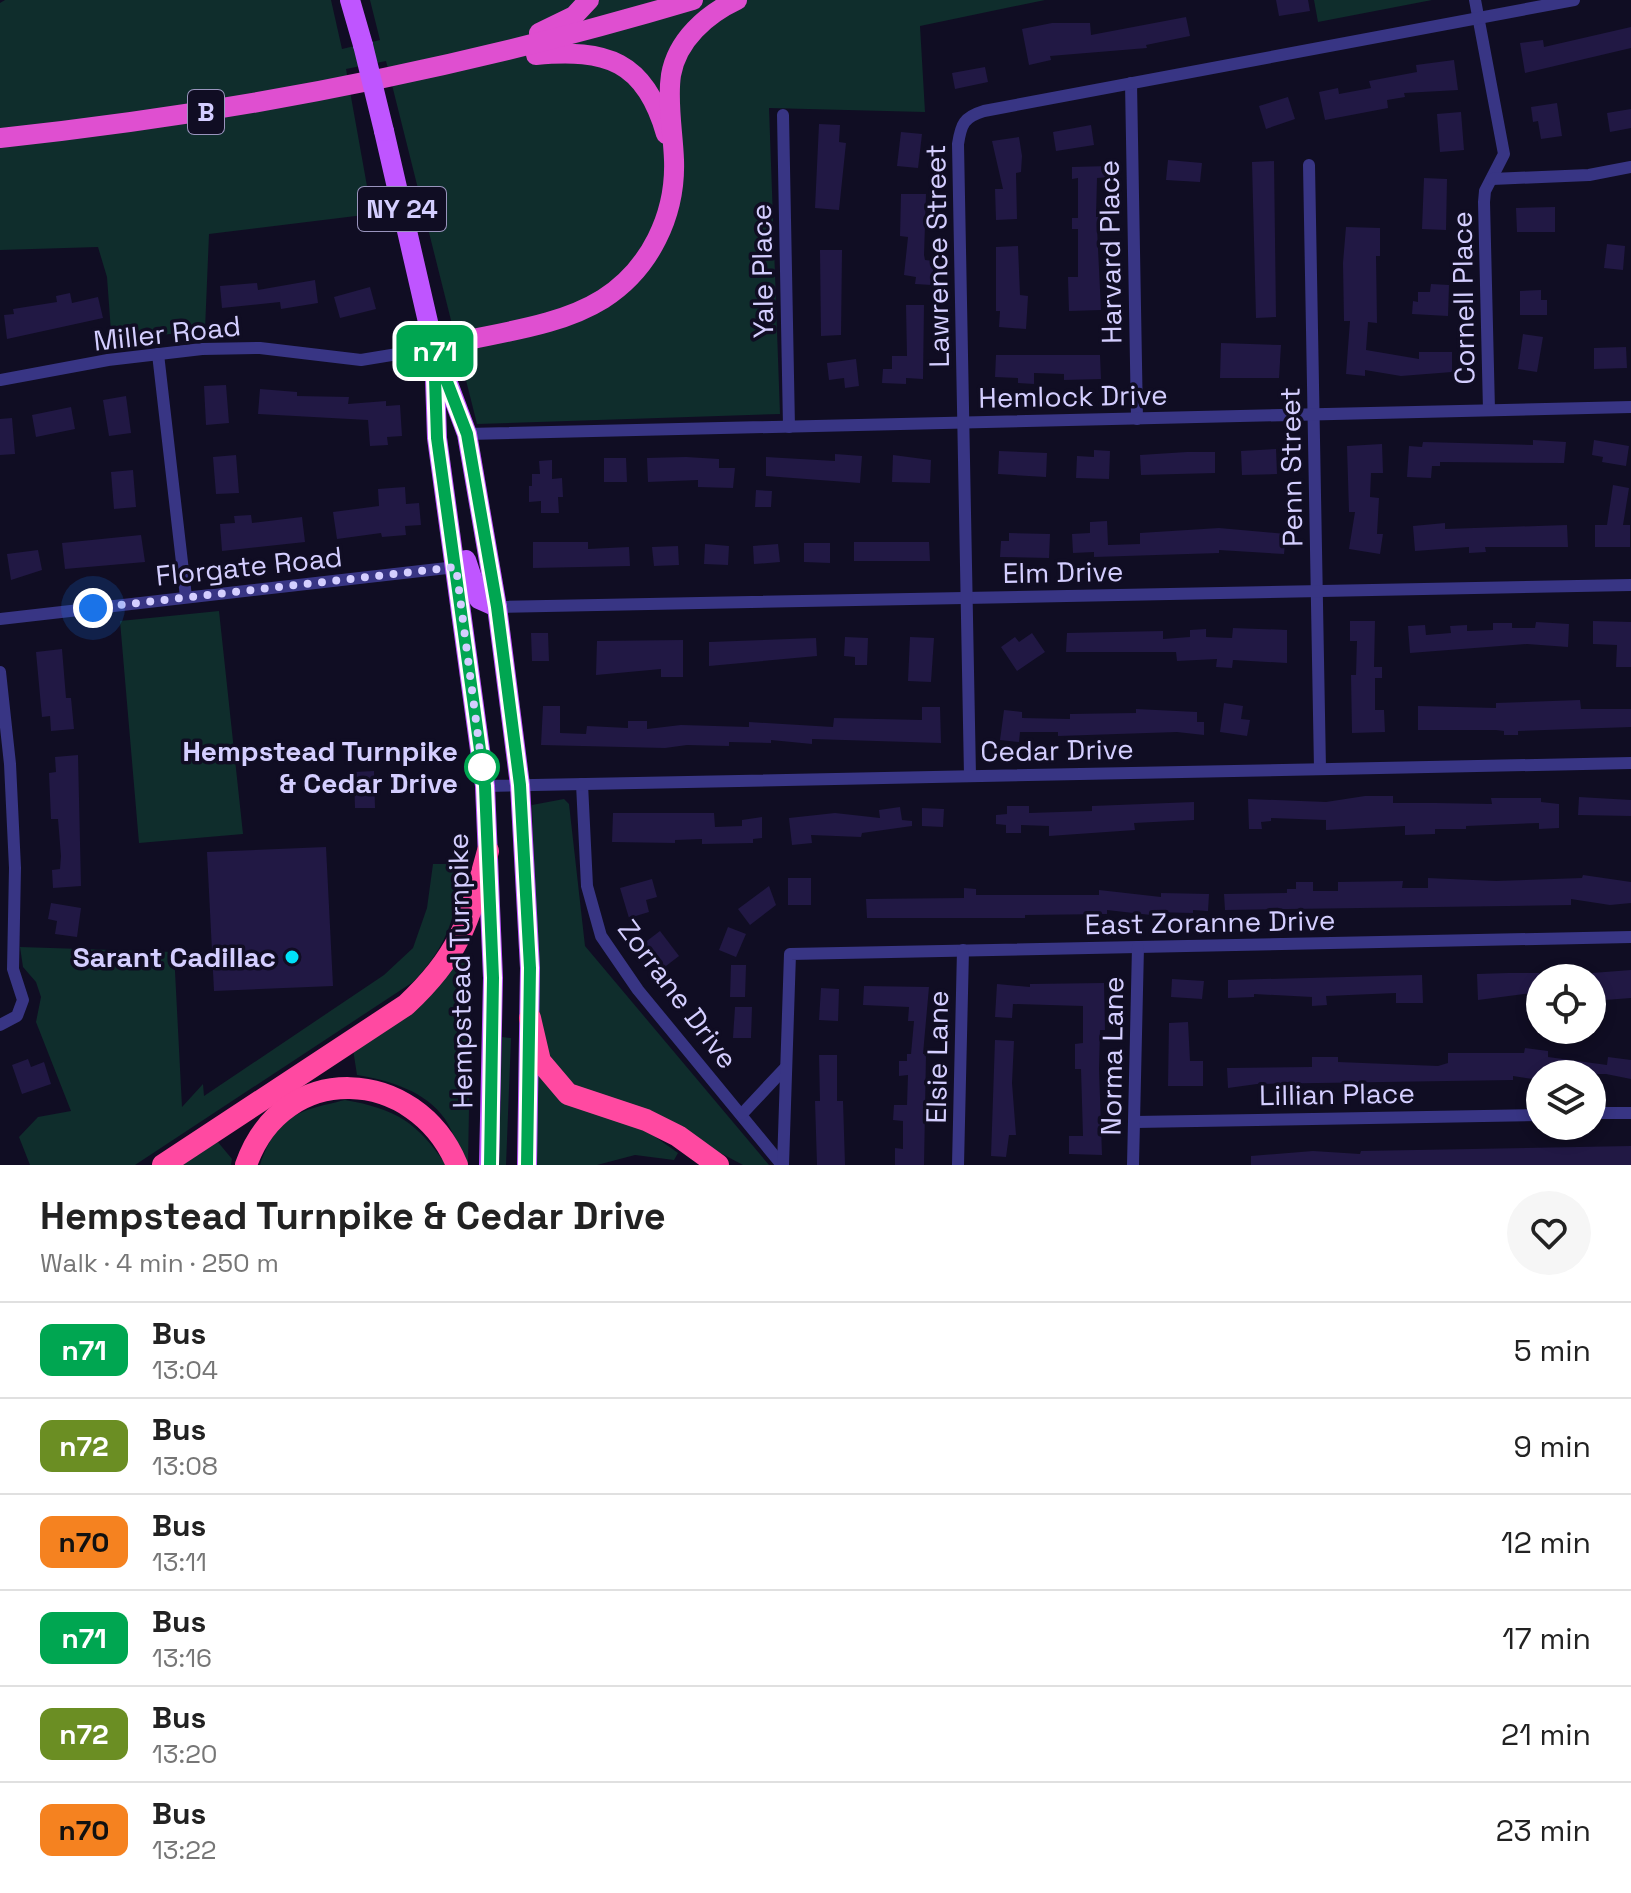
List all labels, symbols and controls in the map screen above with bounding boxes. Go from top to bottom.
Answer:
road number: B [188,90,224,134]
street label: Lawrence Street [917,144,957,368]
street label: Harvard Place [1090,160,1130,344]
road number: NY 24 [358,187,446,231]
street label: Yale Place [743,204,781,338]
street label: Cornell Place [1443,211,1483,385]
street label: Miller Road [92,307,242,359]
line badge: n71 [389,325,481,377]
text: n71 [412,333,458,369]
street label: Hemlock Drive [978,376,1168,416]
street label: Penn Street [1272,387,1310,547]
street label: Florgate Road [154,538,344,594]
street label: Elm Drive [1002,553,1124,591]
your location [73,588,113,628]
street label: Cedar Drive [980,731,1134,769]
place label: Hempstead Turnpike & Cedar Drive [182,733,458,801]
marker: Hempstead Turnpike & Cedar Drive [465,750,499,784]
street label: Hempstead Turnpike [440,833,480,1109]
street label: East Zoranne Drive [1084,902,1336,942]
street label: Zorrane Drive [610,912,746,1076]
place label: Sarant Cadillac [73,939,276,975]
marker: Sarant Cadillac [283,948,301,966]
map controls [1526,964,1606,1140]
button: locate [1526,964,1606,1044]
street label: Norma Lane [1093,976,1131,1136]
street label: Elsie Lane [918,990,956,1124]
button: layers [1526,1060,1606,1140]
street label: Lillian Place [1259,1075,1415,1113]
button: heart [1507,1191,1591,1275]
text: Hempstead Turnpike & Cedar Drive [40,1192,666,1240]
text: Walk · 4 min · 250 m [40,1246,279,1280]
text: Bus [152,1314,206,1353]
text: 5 min [1514,1331,1591,1370]
text: n71 [61,1332,107,1368]
text: 13:04 [152,1353,218,1387]
text: Bus [152,1410,206,1449]
text: 9 min [1513,1427,1591,1466]
text: n72 [59,1428,109,1464]
text: 13:08 [152,1449,218,1483]
text: Bus [152,1506,206,1545]
text: 12 min [1501,1523,1591,1562]
text: n70 [59,1524,109,1560]
text: 13:11 [152,1545,207,1579]
text: Bus [152,1602,206,1641]
text: 17 min [1502,1619,1591,1658]
text: n71 [61,1620,107,1656]
text: 13:16 [152,1641,212,1675]
text: Bus [152,1698,206,1737]
text: 21 min [1501,1715,1591,1754]
text: n72 [59,1716,109,1752]
text: 13:20 [152,1737,218,1771]
text: Bus [152,1794,206,1833]
text: 23 min [1496,1811,1591,1850]
text: n70 [59,1812,109,1848]
text: 13:22 [152,1833,217,1867]

